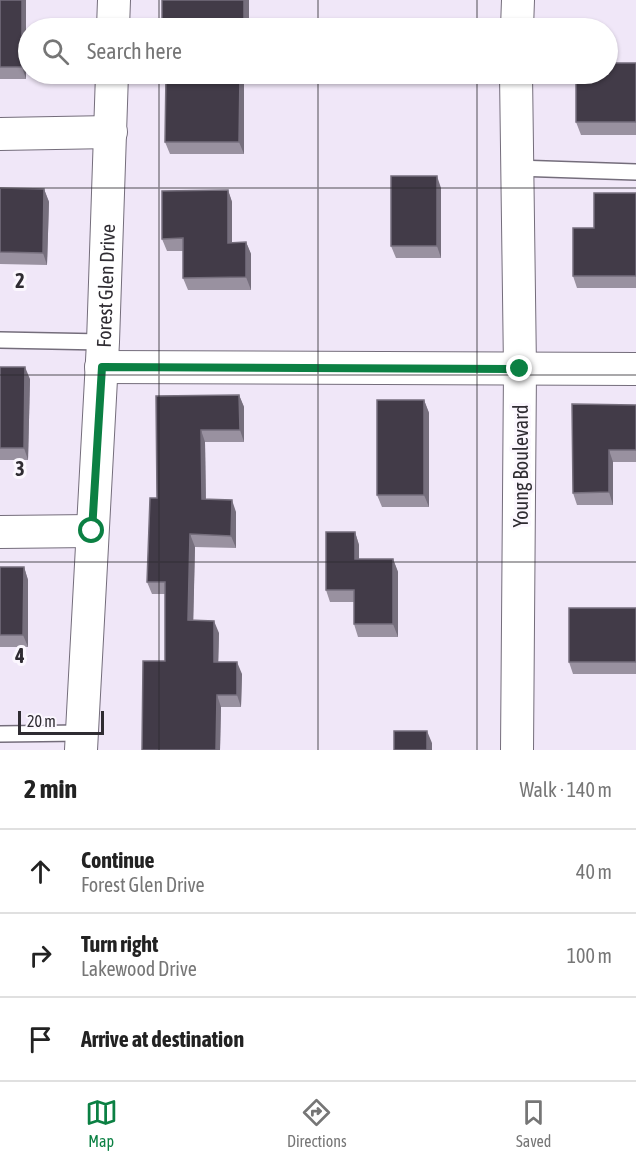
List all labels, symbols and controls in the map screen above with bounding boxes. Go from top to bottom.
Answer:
search box [18,18,618,84]
icon: search [39,35,72,68]
text: Search here [87,38,182,64]
street label: Forest Glen Drive [91,223,118,348]
text: 2 [15,269,25,292]
route end [506,355,532,381]
street label: Young Boulevard [509,404,532,528]
text: 3 [15,457,25,480]
route start [78,517,104,543]
text: 4 [14,644,25,667]
scale bar [18,708,104,736]
text: 20 m [27,712,56,730]
text: 2 min [24,774,77,804]
text: Walk · 140 m [520,778,612,801]
text: Continue [81,847,155,873]
icon: ahead [24,855,57,888]
text: 40 m [576,860,612,883]
text: Forest Glen Drive [81,873,205,896]
text: Turn right [81,931,158,957]
icon: right [24,939,57,972]
text: 100 m [567,944,612,967]
text: Lakewood Drive [81,957,197,980]
icon: arrive [24,1023,57,1056]
text: Arrive at destination [81,1026,244,1052]
tab: Map [85,1096,118,1150]
tab: Directions [287,1096,347,1150]
tab: Saved [516,1096,551,1150]

